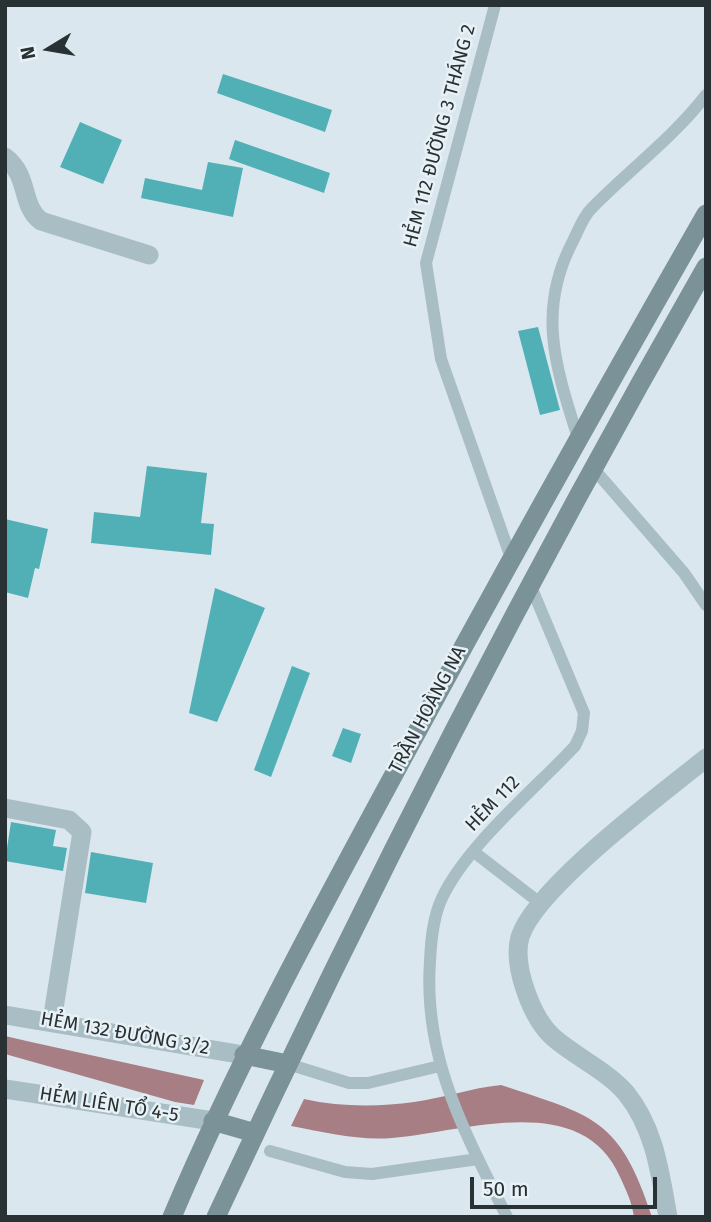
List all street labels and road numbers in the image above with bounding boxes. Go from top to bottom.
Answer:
street label: HẺM 112 ĐƯỜNG 3 THÁNG 2 [399,22,481,250]
street label: TRẦN HOÀNG NA [385,642,471,778]
street label: HẺM 112 [461,771,525,837]
street label: HẺM 132 ĐƯỜNG 3/2 [39,1008,211,1060]
street label: HẺM LIÊN TỔ 4-5 [38,1083,180,1127]

